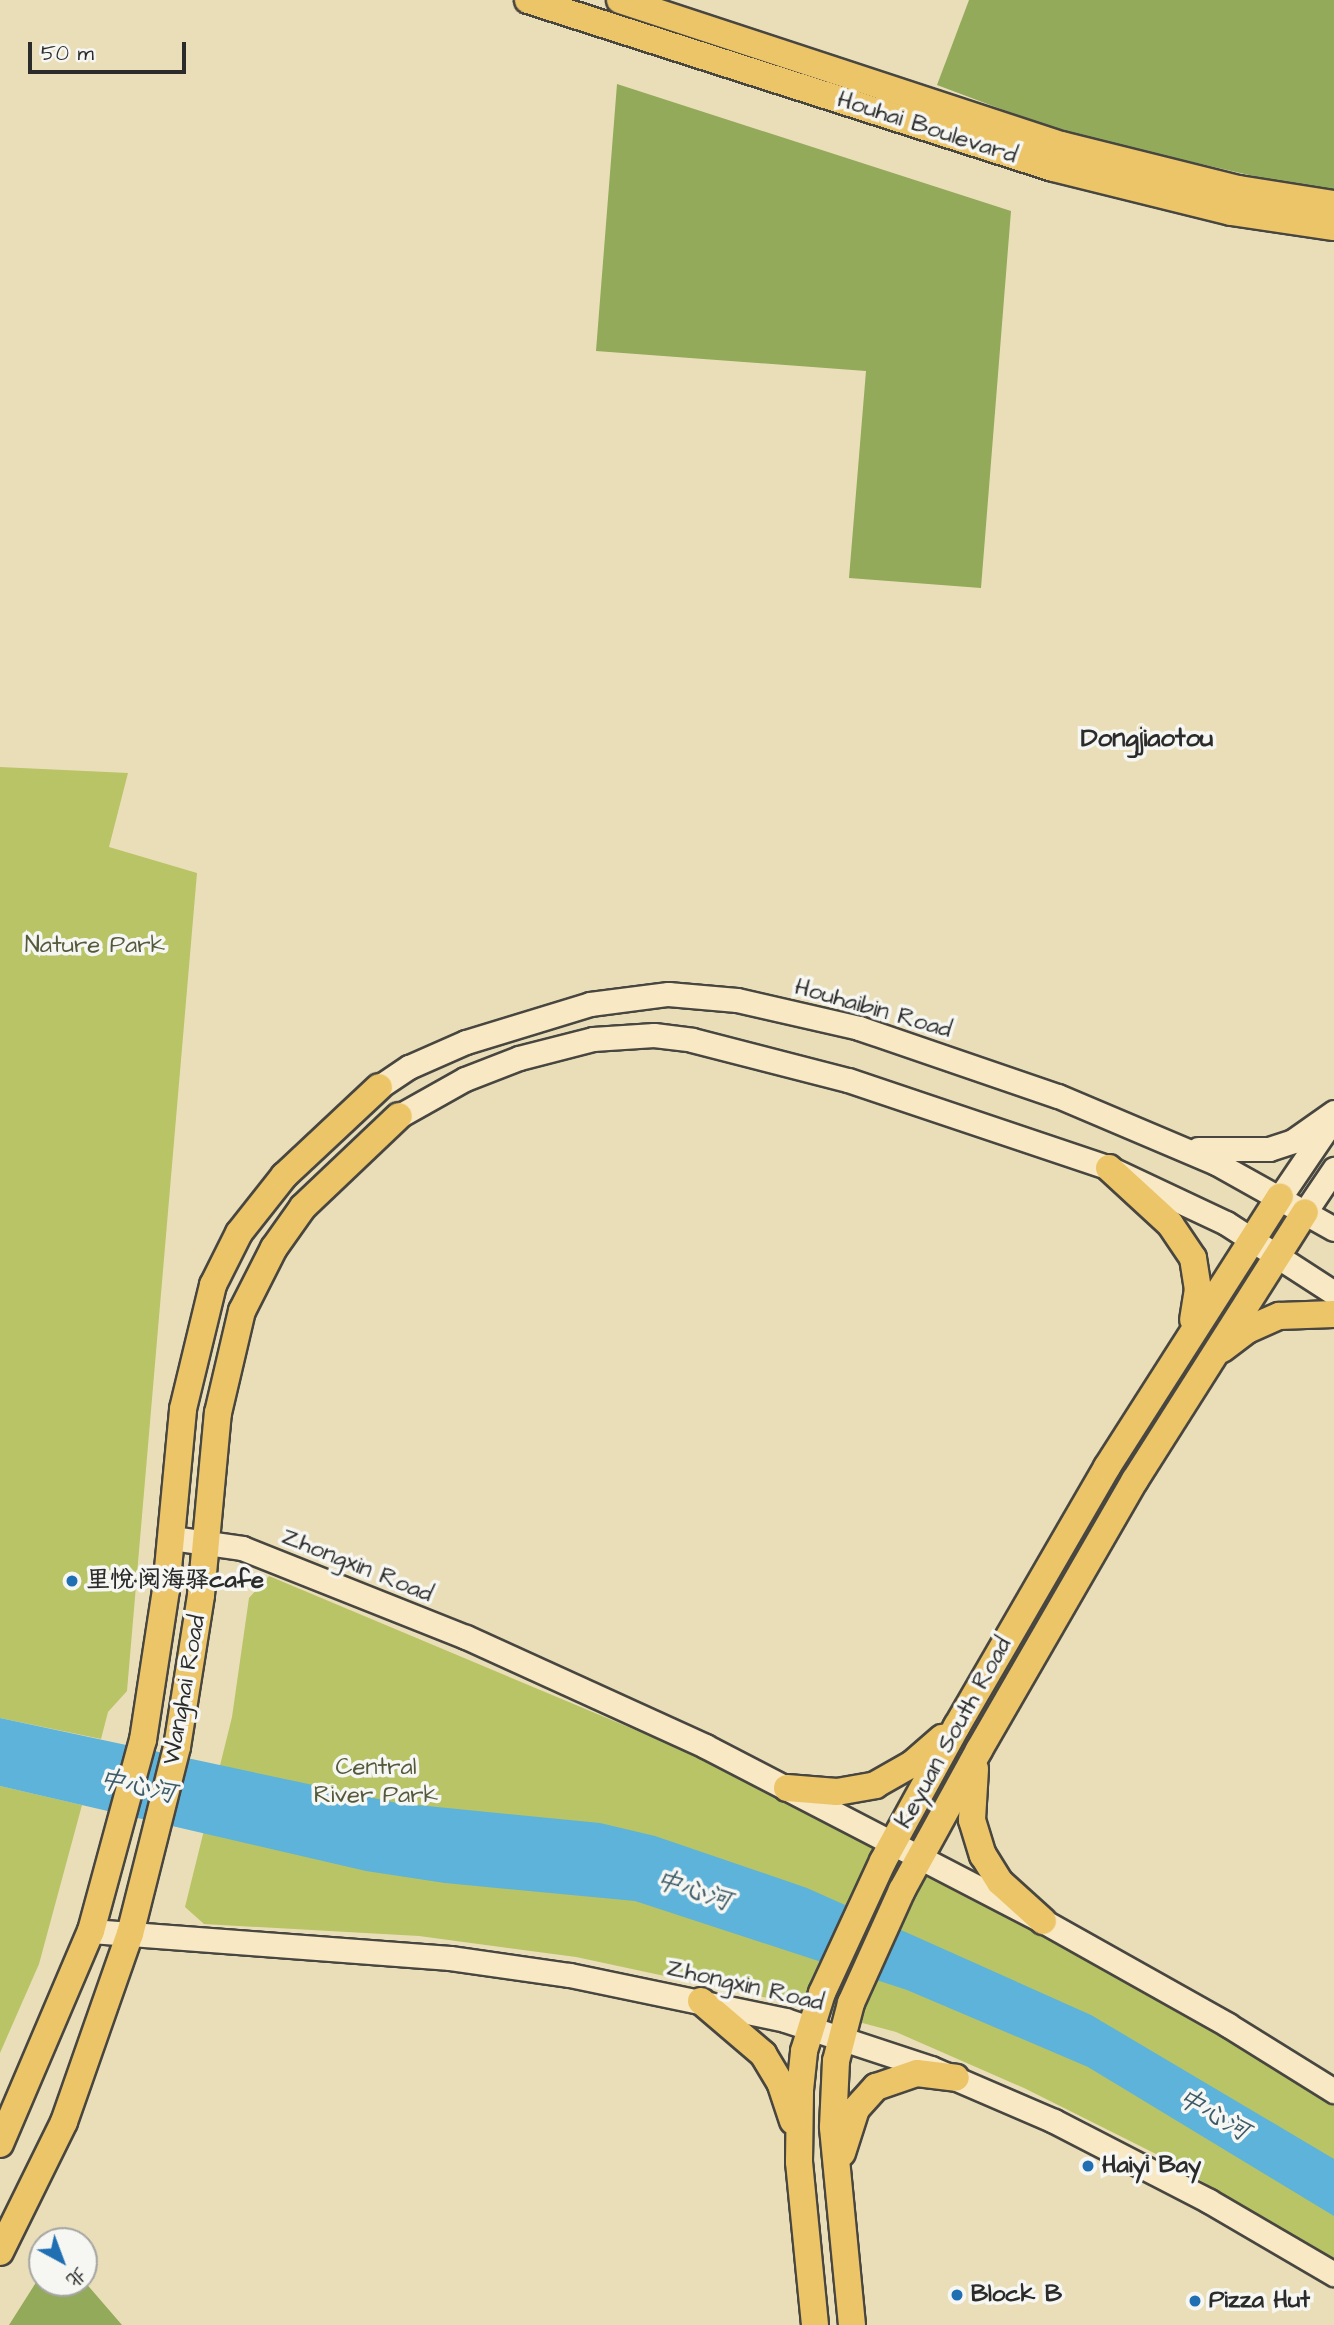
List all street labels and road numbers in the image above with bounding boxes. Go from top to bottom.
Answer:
street label: Houhai Boulevard [834,85,1020,171]
street label: Houhaibin Road [791,973,955,1045]
street label: Zhongxin Road [277,1523,437,1609]
street label: Wanghai Road [158,1613,212,1767]
street label: Keyuan South Road [890,1632,1018,1834]
street label: Zhongxin Road [664,1954,826,2018]

